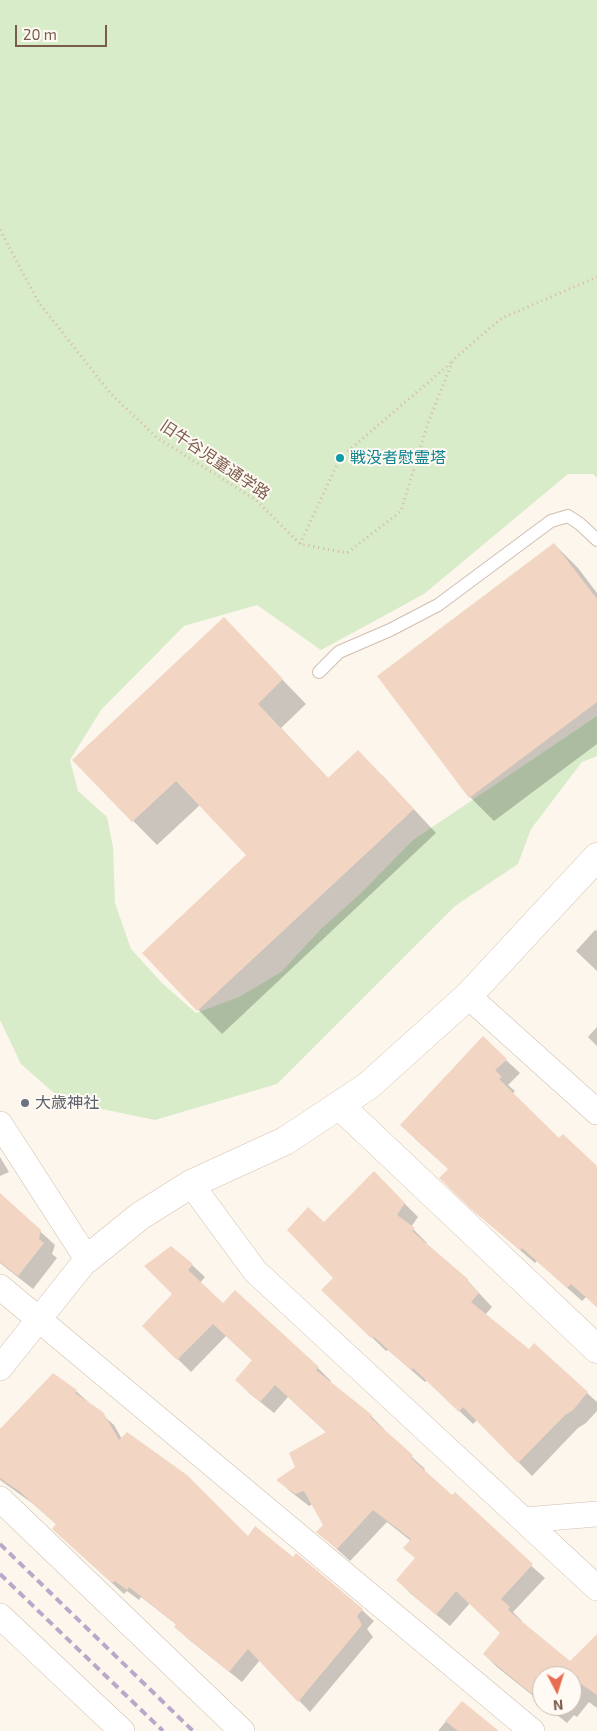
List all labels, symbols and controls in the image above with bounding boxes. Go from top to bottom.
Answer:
scale bar [18,15,110,47]
text: 20 m [23,25,57,43]
street label: 旧牛谷児童通学路 [157,416,273,504]
place label: 戦没者慰霊塔 [350,448,446,468]
marker: 戦没者慰霊塔 [334,452,346,464]
place label: 大歳神社 [35,1093,99,1113]
marker: 大歳神社 [19,1097,31,1109]
north arrow [532,1666,582,1716]
text: N [552,1697,564,1714]

